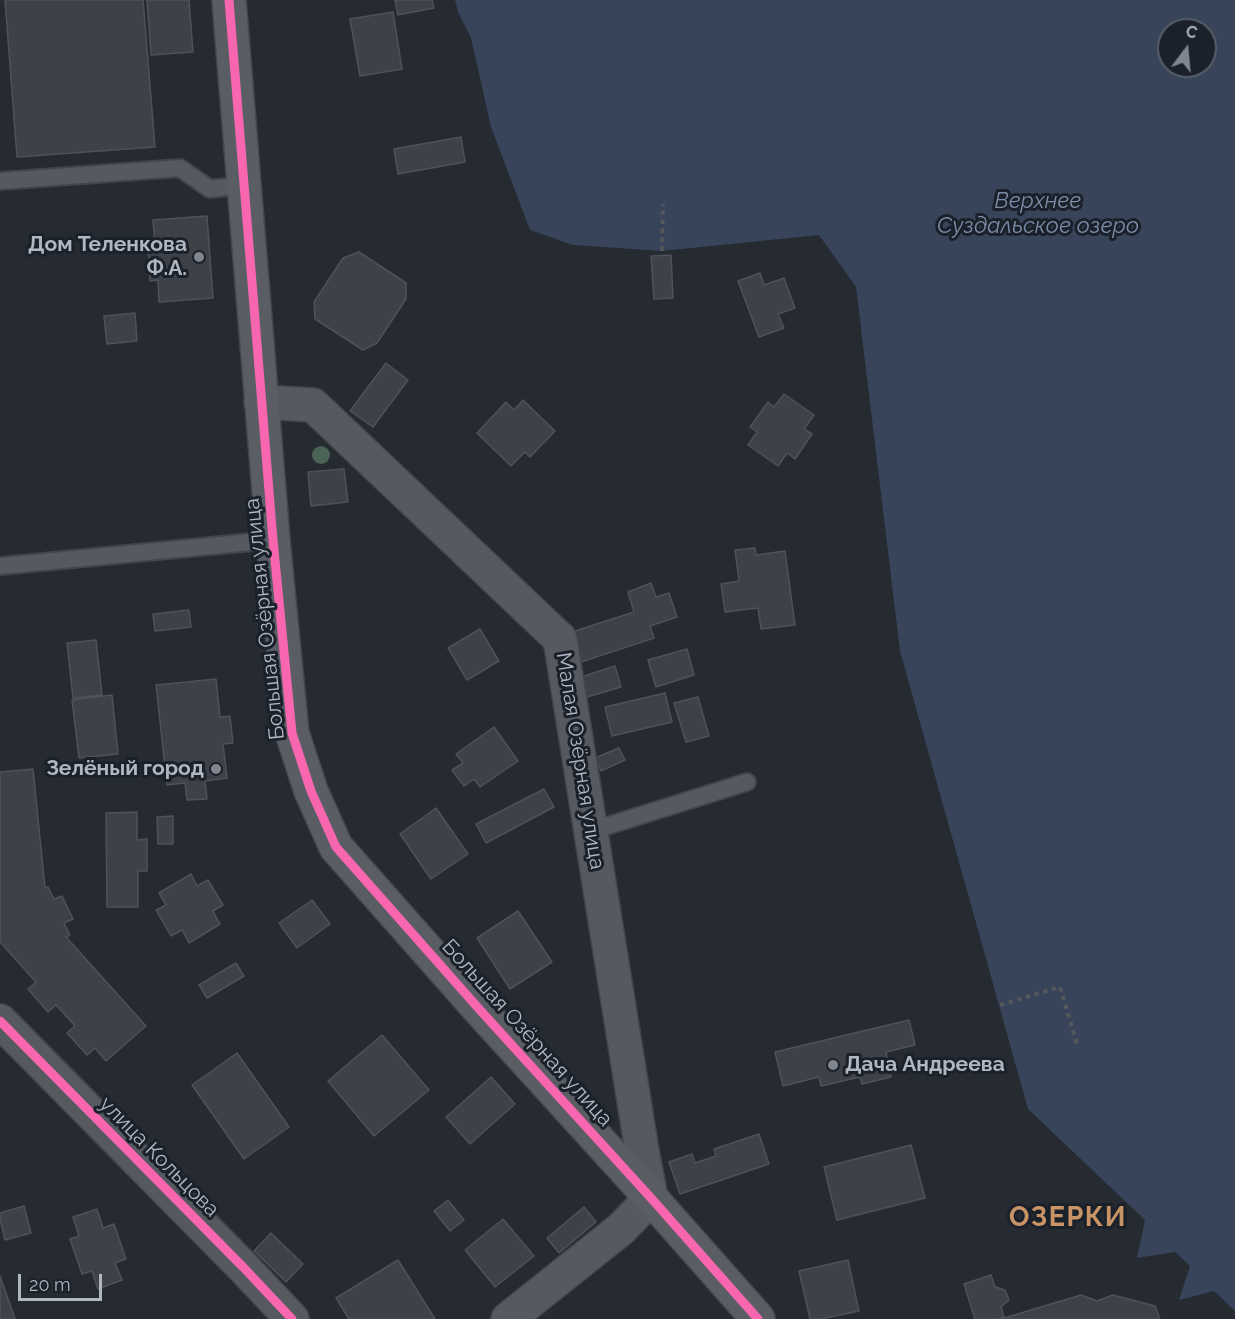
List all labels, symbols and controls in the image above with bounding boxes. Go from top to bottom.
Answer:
north arrow [1157,18,1217,78]
text: С [1184,21,1199,43]
water label: Верхнее Суздальское озеро [937,188,1139,240]
place label: Дом Теленкова Ф.А. [28,232,187,282]
marker: Дом Теленкова Ф.А. [192,250,206,264]
street label: Большая Озёрная улица [240,497,290,741]
street label: Малая Озёрная улица [550,651,610,871]
place label: Зелёный город [46,756,204,782]
marker: Зелёный город [209,762,223,776]
street label: Большая Озёрная улица [436,934,618,1132]
place label: Дача Андреева [845,1052,1005,1078]
marker: Дача Андреева [826,1058,840,1072]
street label: улица Кольцова [94,1092,224,1222]
district label: ОЗЕРКИ [1009,1202,1127,1234]
scale bar [21,1262,105,1300]
text: 20 m [29,1274,71,1295]

